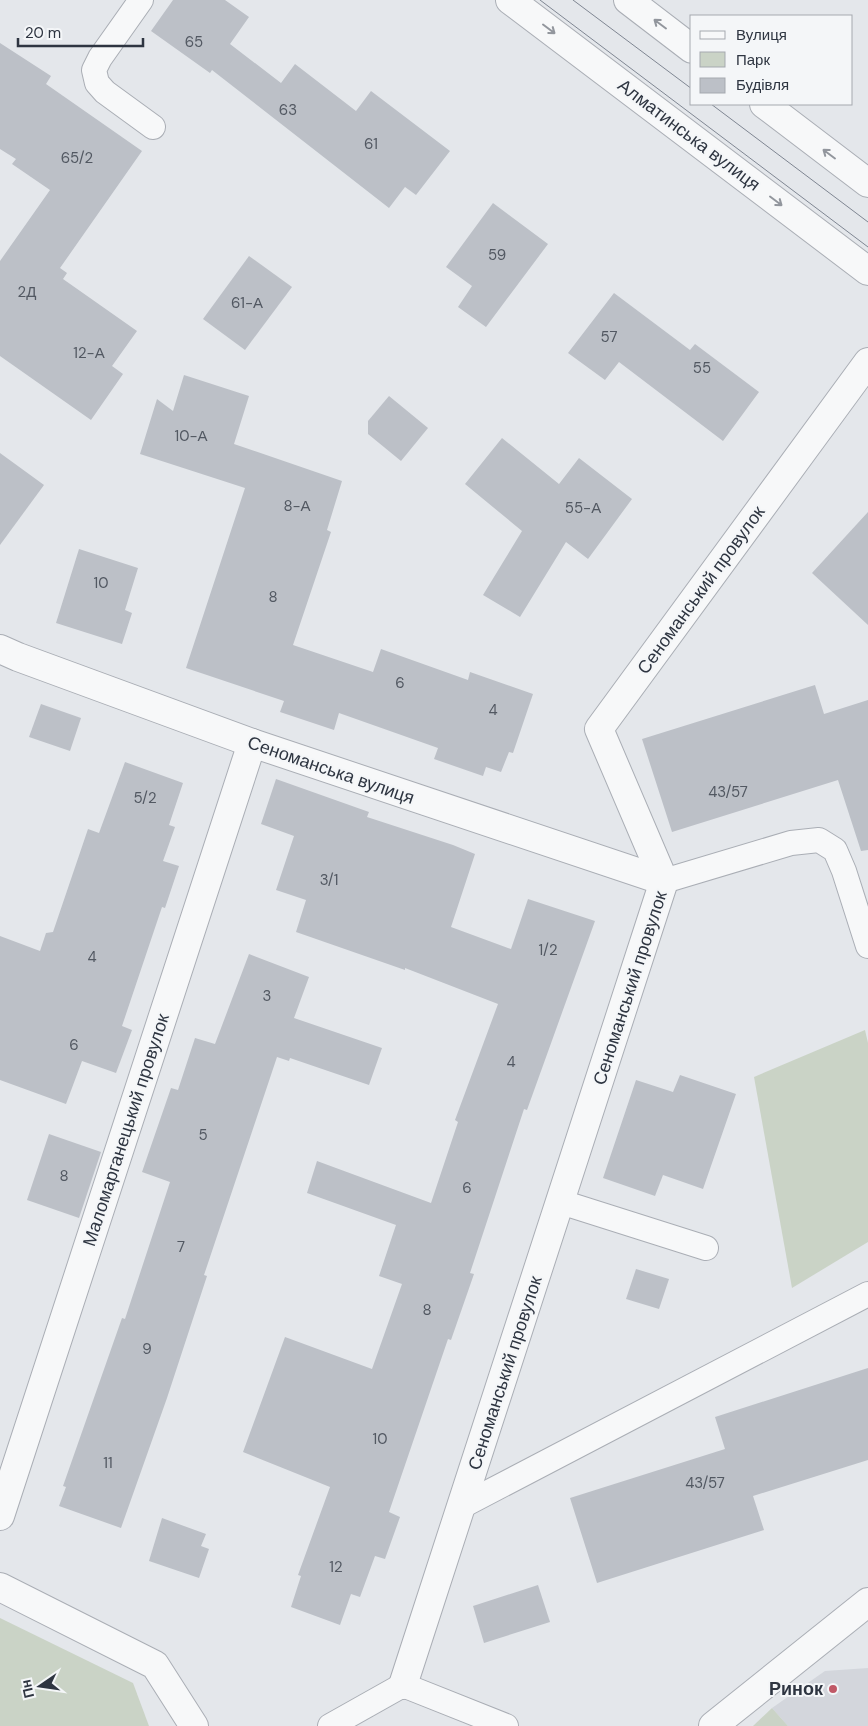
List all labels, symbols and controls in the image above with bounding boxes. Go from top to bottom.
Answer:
scale bar [18,15,142,47]
legend [690,15,853,105]
one-way arrow [654,19,667,30]
text: 20 m [25,23,61,43]
one-way arrow [542,24,555,35]
text: Вулиця [736,25,787,45]
house number: 65 [185,32,203,52]
text: Парк [736,50,770,70]
street label: Алматинська вулиця [613,73,765,197]
text: Будівля [736,75,789,95]
house number: 63 [279,100,297,120]
house number: 61 [364,134,378,154]
house number: 65/2 [61,148,93,168]
one-way arrow [823,148,836,159]
one-way arrow [769,196,782,207]
house number: 59 [488,245,506,265]
house number: 2Д [18,282,36,302]
house number: 61-А [231,293,263,313]
house number: 57 [601,327,617,347]
house number: 12-А [73,343,105,363]
house number: 55 [693,358,711,378]
house number: 10-А [174,426,208,446]
house number: 8-А [283,496,311,516]
house number: 55-А [565,498,601,518]
street label: Сеноманський провулок [632,501,770,679]
house number: 10 [94,573,108,593]
house number: 8 [268,587,278,607]
house number: 6 [395,673,405,693]
house number: 4 [488,700,498,720]
street label: Сеноманська вулиця [244,730,418,810]
house number: 43/57 [708,782,748,802]
house number: 5/2 [133,788,157,808]
house number: 3/1 [320,870,338,890]
street label: Сеноманський провулок [587,888,673,1088]
house number: 1/2 [538,940,558,960]
house number: 4 [87,947,97,967]
house number: 3 [263,986,271,1006]
street label: Маломарганецький провулок [77,1011,175,1249]
house number: 6 [69,1035,79,1055]
house number: 4 [506,1052,516,1072]
house number: 5 [198,1125,208,1145]
house number: 8 [59,1166,69,1186]
house number: 6 [462,1178,472,1198]
house number: 7 [177,1237,185,1257]
street label: Сеноманський провулок [462,1273,548,1473]
house number: 8 [422,1300,432,1320]
house number: 9 [142,1339,152,1359]
house number: 10 [373,1429,387,1449]
house number: 11 [103,1453,113,1473]
house number: 43/57 [685,1473,725,1493]
house number: 12 [329,1557,343,1577]
north arrow [15,1661,65,1711]
place label: Ринок [769,1677,824,1701]
text: Пн [16,1678,38,1700]
marker: Ринок [827,1683,839,1695]

